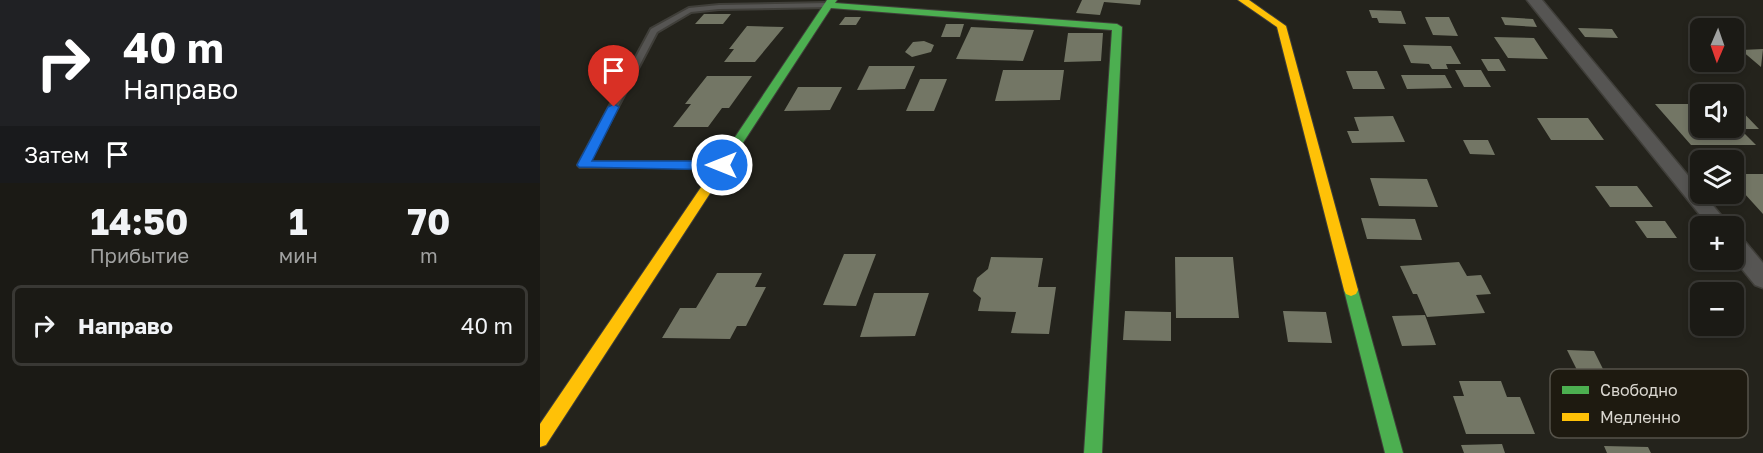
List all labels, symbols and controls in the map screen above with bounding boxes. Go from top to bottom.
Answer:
north arrow [1690,18,1744,72]
map controls [1690,18,1744,336]
text: 40 m [123,22,224,72]
icon: right [24,24,102,102]
pin [588,45,639,107]
icon: arrive [597,54,630,87]
text: Направо [123,73,238,105]
button: sound [1690,84,1744,138]
position arrow [690,133,754,197]
icon: arrive [101,138,134,171]
text: Затем [24,141,89,168]
button: layers [1690,150,1744,204]
text: 14:50 [90,200,188,243]
text: 1 [289,200,308,243]
text: 70 [407,200,450,243]
button: + [1690,216,1744,270]
text: Прибытие [90,243,189,267]
text: мин [279,243,318,267]
text: m [420,243,438,267]
button: − [1690,282,1744,336]
icon: right [27,309,60,342]
text: Направо [78,312,173,339]
text: 40 m [461,312,513,339]
legend [1550,369,1748,438]
text: Свободно [1600,380,1678,400]
text: Медленно [1600,407,1681,427]

